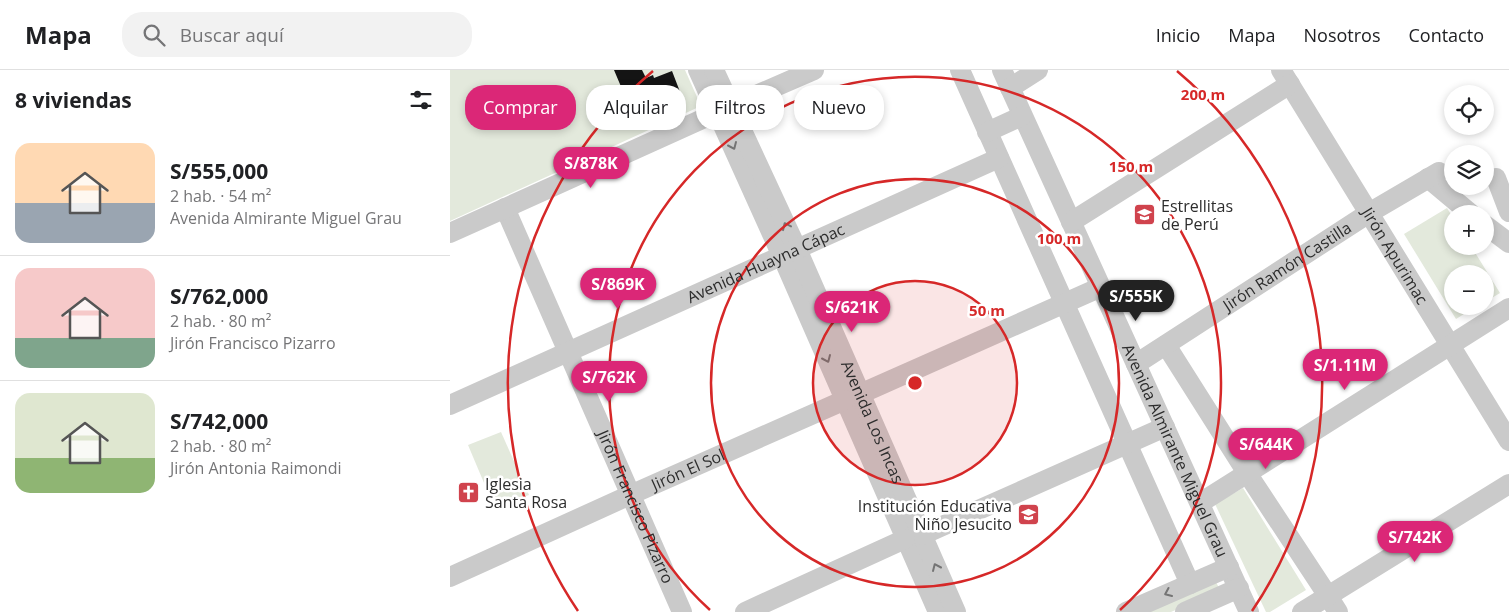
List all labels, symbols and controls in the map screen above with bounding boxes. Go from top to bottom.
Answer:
search box [122,12,472,57]
text: Mapa [25,18,92,51]
icon: search [140,21,168,49]
text: Buscar aquí [180,22,284,48]
text: Inicio [1156,23,1200,47]
text: Mapa [1228,23,1276,47]
text: Nosotros [1304,23,1381,47]
text: Contacto [1409,23,1484,47]
text: 200 m [1181,84,1225,104]
chip: Comprar [465,85,576,130]
chip: Alquilar [586,85,686,130]
chip: Filtros [696,85,784,130]
chip: Nuevo [794,85,884,130]
map controls [1444,85,1494,315]
button: locate [1444,85,1494,135]
text: 8 viviendas [15,86,132,114]
icon: filters [407,86,435,114]
one-way arrow [726,141,737,150]
button: layers [1444,145,1494,195]
pin: S/878K [550,146,632,189]
text: S/878K [564,152,618,174]
text: 150 m [1109,156,1153,176]
text: S/555,000 [170,157,268,185]
icon: home [55,163,115,223]
text: 2 hab. · 54 m² [170,185,271,207]
place label: Estrellitas de Perú [1161,195,1233,235]
street label: Jirón Apurimac [1356,201,1434,309]
school or university icon: Estrellitas de Perú [1133,203,1157,227]
button: + [1444,205,1494,255]
text: Avenida Almirante Miguel Grau [170,207,402,229]
street label: Jirón Ramón Castilla [1217,216,1356,317]
street label: Avenida Huayna Cápac [683,218,848,308]
one-way arrow [782,222,792,231]
text: 100 m [1037,228,1081,248]
button: − [1444,265,1494,315]
pin: S/869K [577,268,659,310]
text: S/869K [591,273,645,295]
pin: S/555K [1095,280,1177,322]
text: S/762,000 [170,282,268,310]
text: S/555K [1109,285,1163,307]
icon: home [55,288,115,348]
pin: S/621K [811,290,893,333]
text: S/621K [825,296,879,318]
text: 50 m [969,300,1005,320]
text: 2 hab. · 80 m² [170,310,271,332]
text: Jirón Francisco Pizarro [170,332,336,354]
street label: Avenida Almirante Miguel Grau [1117,340,1233,560]
pin: S/1.11M [1299,348,1391,391]
one-way arrow [821,354,832,363]
text: S/1.11M [1314,354,1376,376]
street label: Avenida Los Incas [836,357,909,487]
pin: S/762K [568,360,650,403]
text: S/762K [582,366,636,388]
centre of rings [906,374,924,392]
text: S/742,000 [170,407,268,435]
icon: home [55,413,115,473]
street label: Jirón Francisco Pizarro [592,425,679,587]
pin: S/644K [1225,428,1307,470]
text: S/644K [1239,433,1293,455]
text: 2 hab. · 80 m² [170,435,271,457]
street label: Jirón El Sol [646,444,728,496]
text: Jirón Antonia Raimondi [170,457,342,479]
place label: Iglesia Santa Rosa [485,473,567,513]
church icon: Iglesia Santa Rosa [457,481,481,505]
place label: Institución Educativa Niño Jesucito [858,495,1012,535]
school or university icon: Institución Educativa Niño Jesucito [1016,503,1040,527]
pin: S/742K [1374,520,1456,563]
text: S/742K [1388,526,1442,548]
one-way arrow [932,563,943,572]
one-way arrow [1164,587,1173,598]

